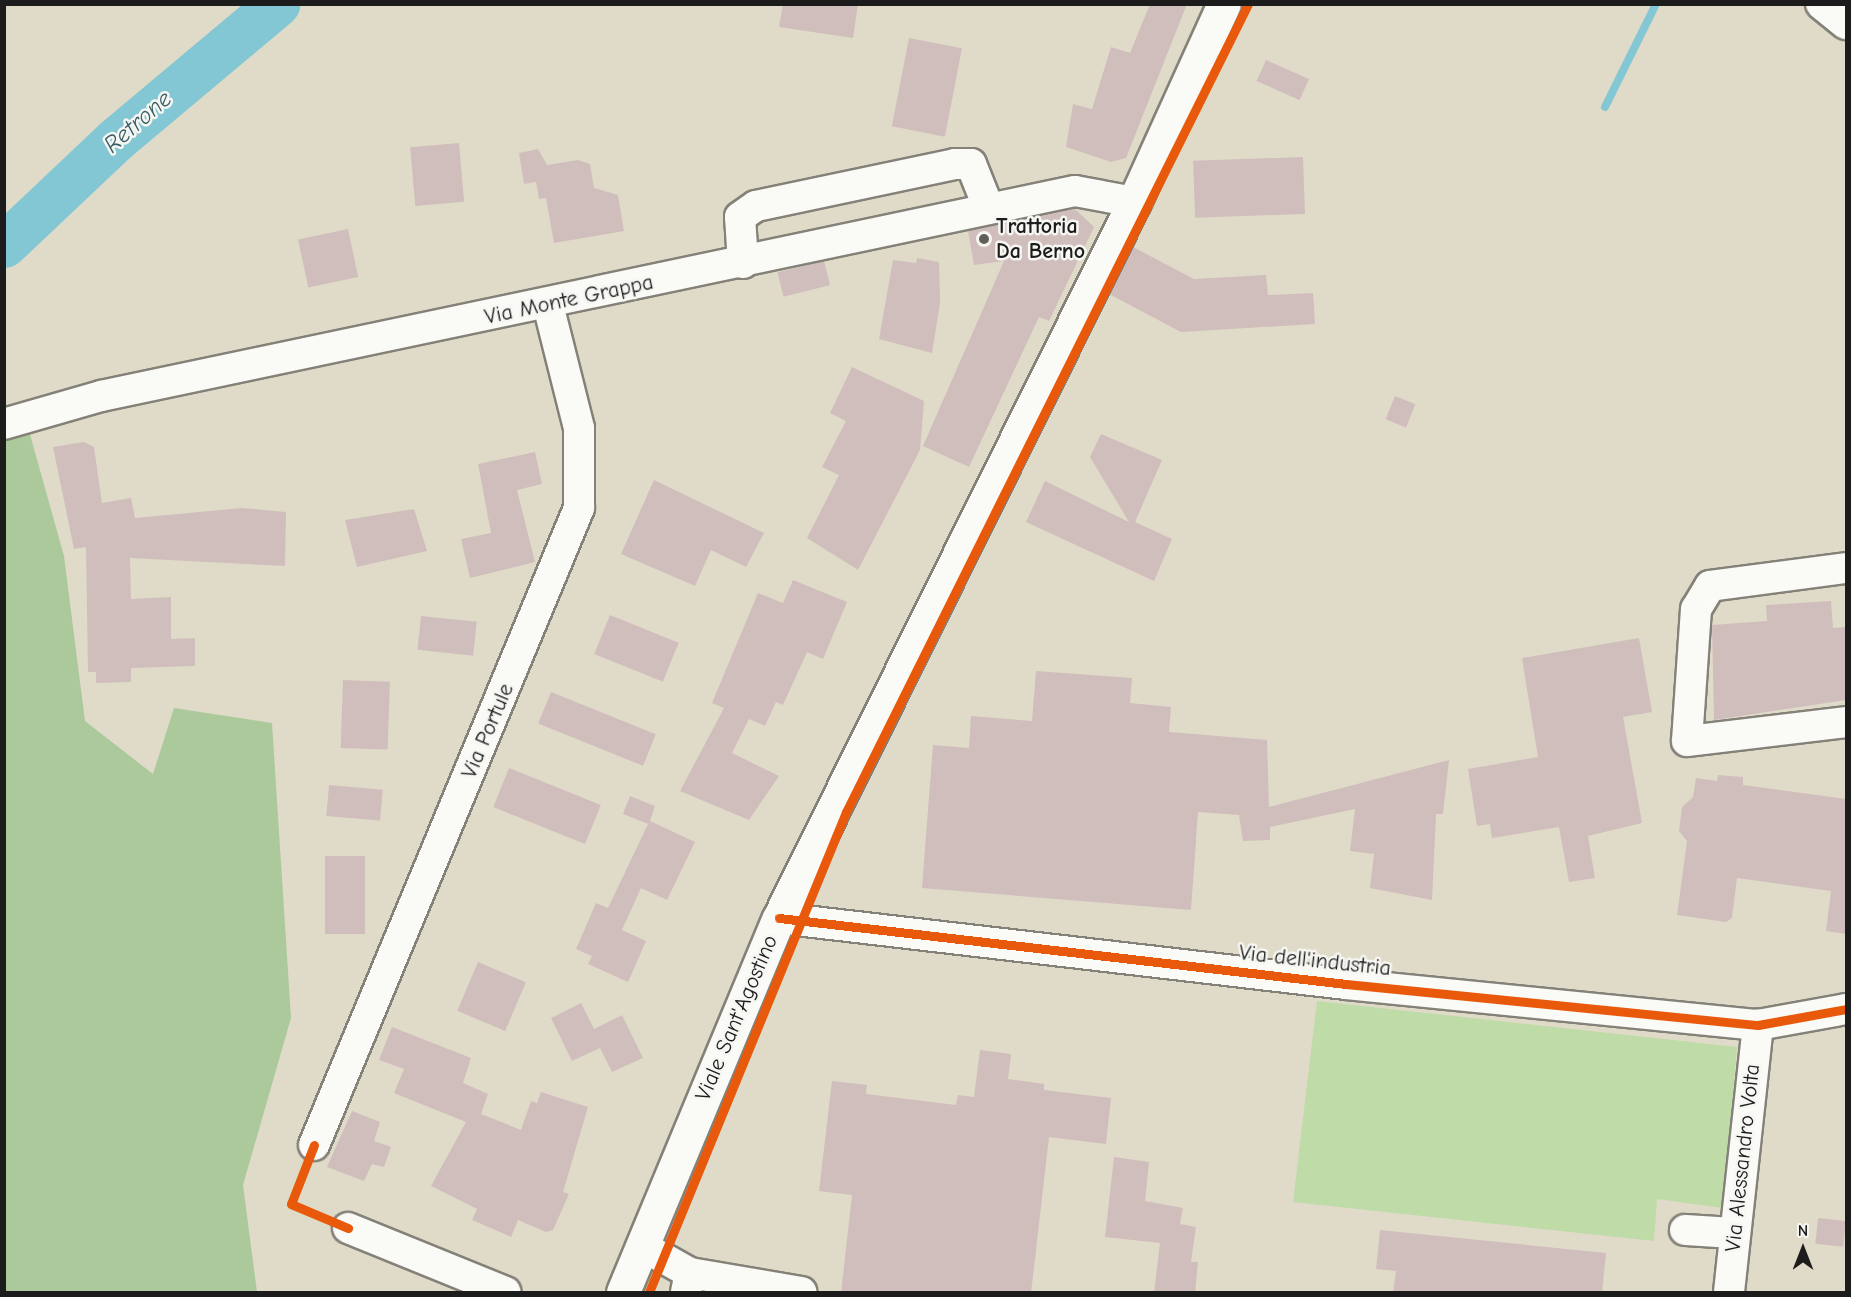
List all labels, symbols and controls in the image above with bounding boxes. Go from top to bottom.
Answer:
water label: Retrone [98,85,178,159]
place label: Trattoria Da Berno [996,213,1085,264]
marker: Trattoria Da Berno [977,232,991,246]
street label: Via Monte Grappa [482,269,656,331]
street label: Via Portule [456,680,520,782]
street label: Viale Sant'Agostino [690,931,784,1105]
street label: Via dell'industria [1238,940,1392,982]
street label: Via Alessandro Volta [1720,1063,1766,1253]
north arrow [1773,1219,1833,1279]
text: N [1798,1222,1808,1240]

